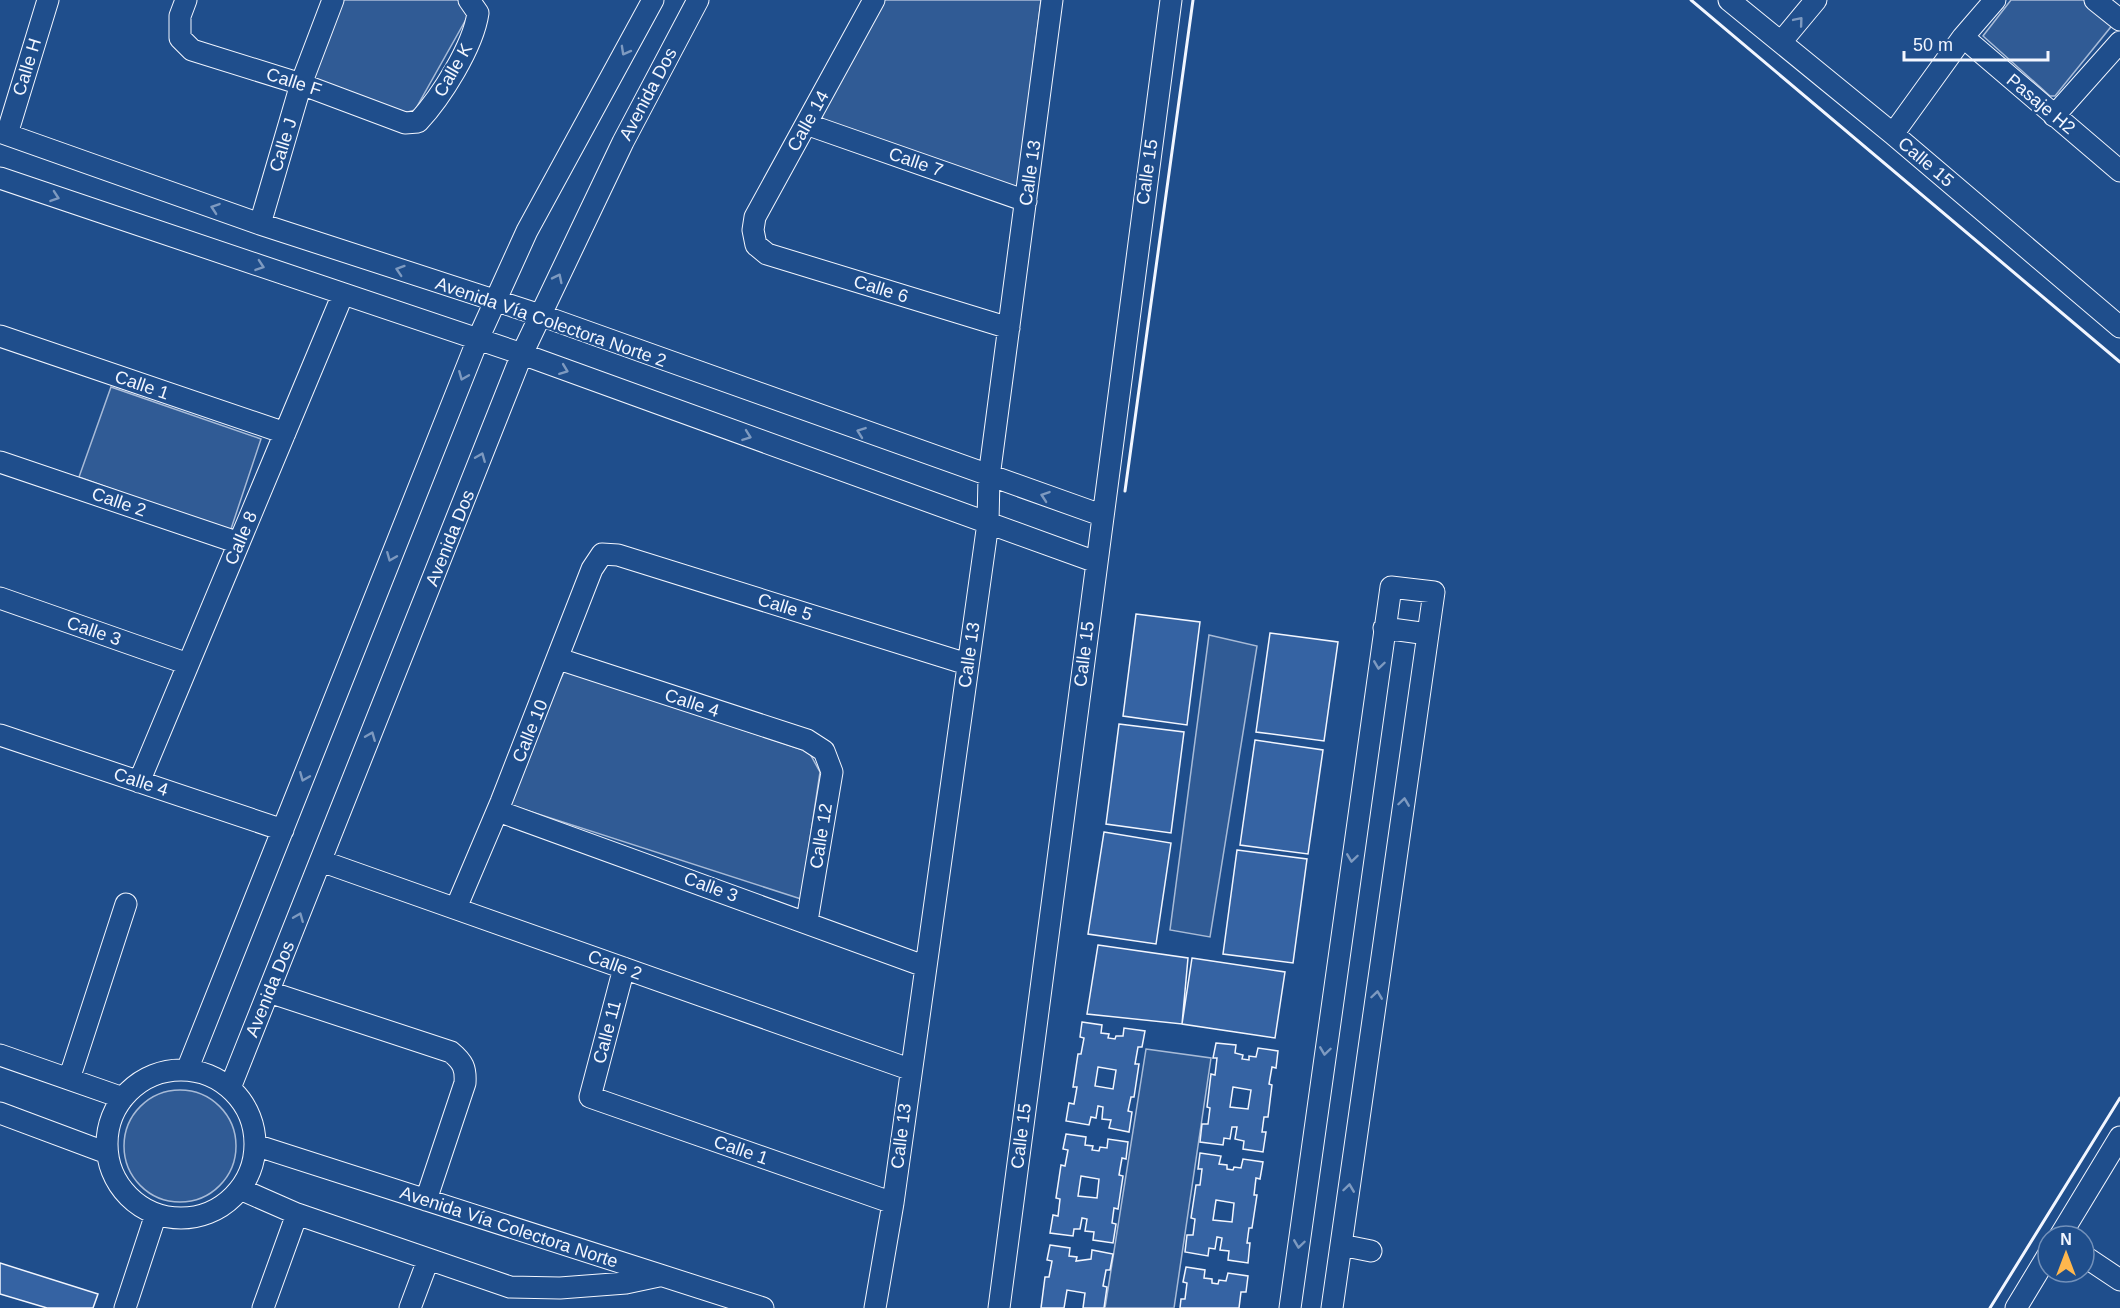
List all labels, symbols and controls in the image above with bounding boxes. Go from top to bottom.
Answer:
one-way arrow [1791,17,1802,28]
scale bar [1904,24,2048,62]
text: 50 m [1913,35,1953,55]
street label: Calle H [9,36,45,98]
street label: Calle K [430,40,476,100]
street label: Avenida Dos [615,44,681,144]
one-way arrow [621,45,632,56]
street label: Calle F [264,64,324,100]
street label: Pasaje H2 [2003,70,2079,138]
street label: Calle 14 [783,87,833,155]
street label: Calle J [265,116,301,174]
street label: Calle 15 [1894,133,1958,191]
street label: Calle 15 [1133,138,1161,206]
street label: Calle 13 [1016,139,1044,207]
street label: Calle 7 [886,143,946,181]
one-way arrow [49,190,60,202]
one-way arrow [210,202,221,215]
one-way arrow [254,259,265,271]
one-way arrow [395,265,406,277]
street label: Calle 6 [851,271,911,307]
street label: Avenida Vía Colectora Norte 2 [433,273,669,371]
one-way arrow [550,273,562,284]
one-way arrow [558,363,569,375]
street label: Calle 1 [112,366,172,404]
one-way arrow [458,369,470,380]
one-way arrow [856,426,867,439]
one-way arrow [741,429,752,442]
one-way arrow [474,452,487,463]
street label: Calle 2 [89,483,149,521]
street label: Avenida Dos [422,487,478,589]
one-way arrow [1040,491,1051,504]
street label: Calle 8 [221,508,261,568]
one-way arrow [386,551,398,562]
street label: Calle 5 [755,589,815,625]
street label: Calle 3 [64,612,124,650]
street label: Calle 15 [1070,620,1098,688]
street label: Calle 13 [955,621,983,689]
one-way arrow [1373,660,1385,670]
street label: Calle 4 [662,685,722,721]
street label: Calle 10 [508,697,552,765]
one-way arrow [364,731,376,742]
street label: Calle 4 [111,764,171,800]
one-way arrow [298,771,311,782]
one-way arrow [1398,797,1410,806]
street label: Calle 12 [806,802,836,870]
one-way arrow [1346,854,1358,863]
street label: Calle 3 [681,868,741,906]
one-way arrow [292,912,304,923]
street label: Avenida Dos [242,938,298,1040]
street label: Calle 2 [585,946,645,984]
one-way arrow [1370,990,1382,999]
street label: Calle 11 [589,998,625,1066]
one-way arrow [1320,1047,1332,1056]
street label: Calle 13 [887,1102,915,1170]
street label: Calle 15 [1007,1102,1035,1170]
street label: Calle 1 [711,1131,771,1169]
street label: Avenida Vía Colectora Norte [398,1182,620,1272]
one-way arrow [1343,1183,1355,1192]
north arrow [2036,1224,2096,1284]
text: N [2060,1231,2072,1248]
one-way arrow [1293,1240,1305,1249]

